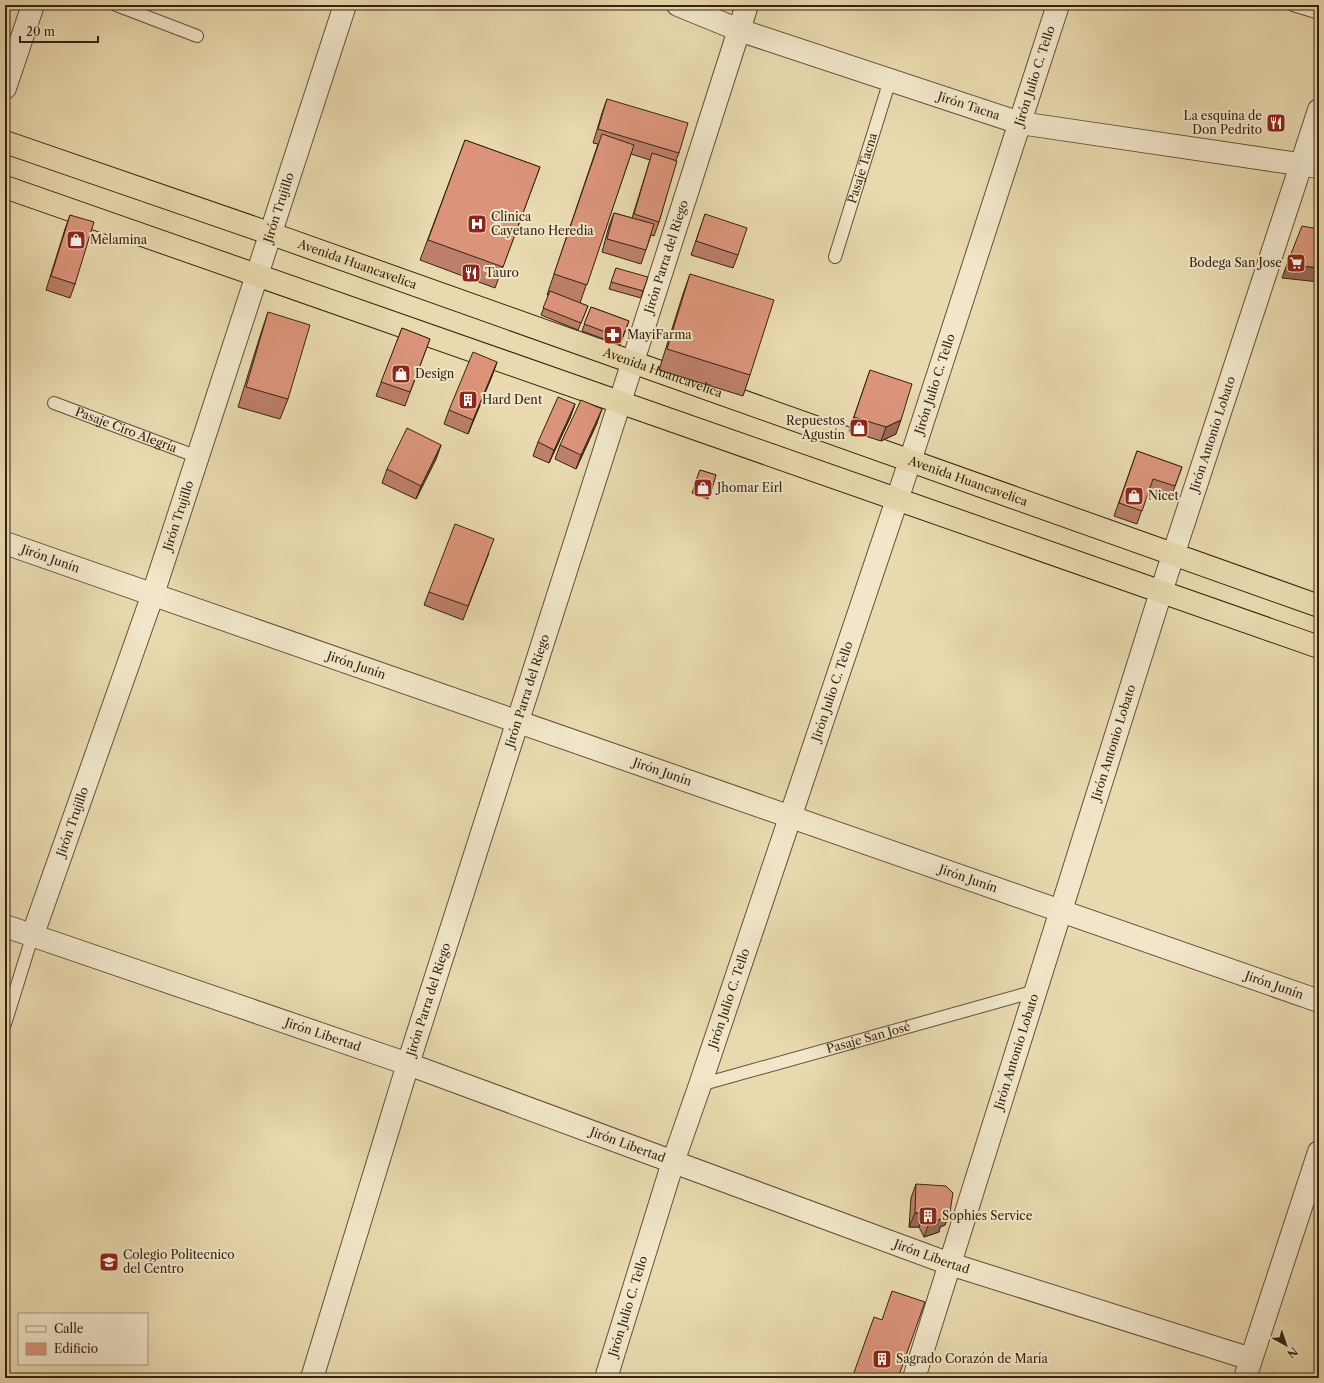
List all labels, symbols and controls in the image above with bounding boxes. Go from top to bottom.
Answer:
scale bar [20,18,98,44]
text: 20 m [26,24,55,39]
street label: Jirón Julio C. Tello [1011,24,1058,130]
street label: Jirón Tacna [934,88,1003,123]
place label: La esquina de Don Pedrito [1184,108,1262,137]
restaurant icon: La esquina de Don Pedrito [1265,112,1287,134]
street label: Pasaje Tacna [844,130,880,205]
street label: Jirón Trujillo [259,170,297,246]
street label: Jirón Parra del Riego [640,198,691,317]
place label: Clinica Cayetano Heredia [491,209,594,238]
hospital icon: Clinica Cayetano Heredia [466,213,488,235]
shop icon: Melamina [65,229,87,251]
place label: Melamina [90,232,148,247]
street label: Avenida Huancavelica [295,236,420,292]
supermarket icon: Bodega San Jose [1285,252,1307,274]
place label: Bodega San Jose [1189,255,1282,270]
restaurant icon: Tauro [460,262,482,284]
place label: Tauro [485,265,519,280]
pharmacy icon: MayiFarma [602,324,624,346]
place label: MayiFarma [627,327,692,342]
street label: Jirón Julio C. Tello [911,332,958,438]
street label: Avenida Huancavelica [600,344,725,401]
shop icon: Design [390,363,412,385]
place label: Design [415,366,455,381]
street label: Jirón Antonio Lobato [1186,374,1238,496]
building icon: Hard Dent [457,389,479,411]
place label: Hard Dent [482,392,543,407]
street label: Pasaje Ciro Alegría [73,404,180,456]
place label: Repuestos Agustín [786,413,845,442]
shop icon: Repuestos Agustín [848,417,870,439]
street label: Avenida Huancavelica [906,452,1030,509]
shop icon: Jhomar Eirl [692,477,714,499]
street label: Jirón Trujillo [159,478,197,554]
place label: Jhomar Eirl [715,480,783,495]
shop icon: Nicet [1123,485,1145,507]
place label: Nicet [1148,488,1179,503]
street label: Jirón Junín [17,541,82,576]
street label: Jirón Parra del Riego [501,632,552,751]
street label: Jirón Julio C. Tello [808,639,856,745]
street label: Jirón Junín [323,647,388,682]
street label: Jirón Antonio Lobato [1087,683,1138,804]
street label: Jirón Junín [629,754,694,789]
street label: Jirón Trujillo [52,785,91,860]
street label: Jirón Junín [935,860,1000,896]
street label: Jirón Parra del Riego [402,941,453,1060]
street label: Jirón Julio C. Tello [704,946,752,1052]
street label: Jirón Junín [1241,967,1306,1002]
street label: Jirón Antonio Lobato [990,992,1041,1113]
street label: Jirón Libertad [281,1014,364,1055]
street label: Pasaje San José [825,1018,912,1056]
street label: Jirón Libertad [586,1123,668,1166]
building icon: Sophies Service [917,1205,939,1227]
place label: Sophies Service [942,1208,1033,1223]
street label: Jirón Libertad [890,1235,972,1277]
place label: Colegio Politecnico del Centro [123,1247,235,1276]
school or university icon: Colegio Politecnico del Centro [98,1251,120,1273]
street label: Jirón Julio C. Tello [604,1254,650,1360]
legend [18,1313,148,1365]
text: Calle [54,1321,84,1336]
north arrow [1266,1325,1306,1365]
text: Edificio [54,1341,98,1356]
text: N [1284,1344,1301,1361]
building icon: Sagrado Corazón de María [871,1348,893,1370]
place label: Sagrado Corazón de María [896,1351,1048,1366]

